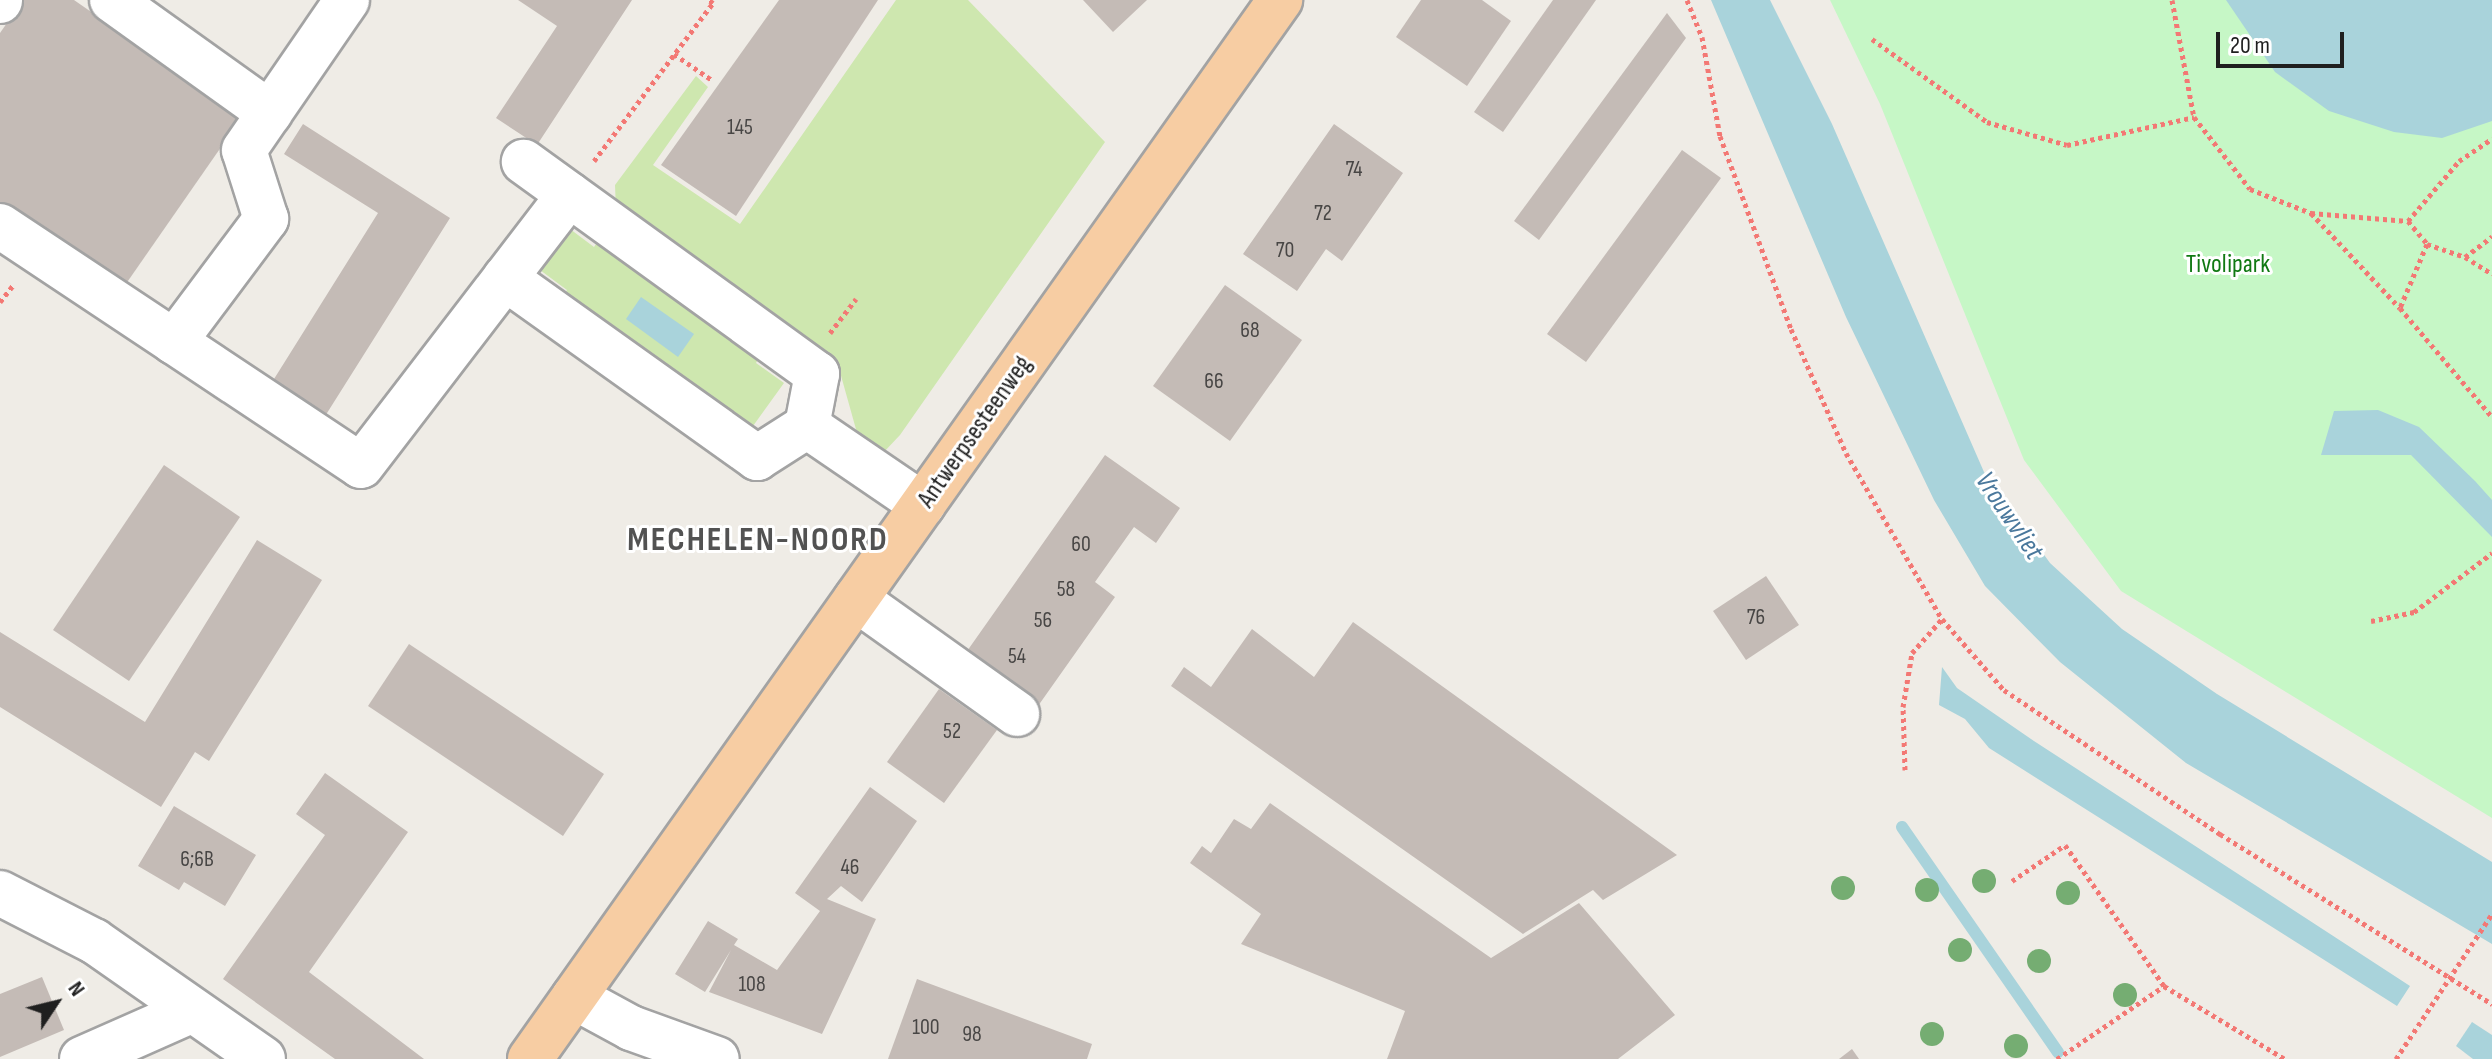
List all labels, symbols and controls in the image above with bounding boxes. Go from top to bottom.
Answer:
scale bar [2220,16,2348,66]
text: 20 m [2230,31,2270,60]
house number: 145 [727,115,753,141]
house number: 74 [1346,157,1362,183]
house number: 72 [1314,201,1332,227]
house number: 70 [1276,238,1294,264]
park label: Tivolipark [2186,249,2270,281]
house number: 68 [1240,318,1260,344]
street label: Antwerpsesteenweg [911,350,1039,514]
house number: 66 [1204,369,1224,395]
water label: Vrouwvliet [1968,466,2050,566]
district label: MECHELEN-NOORD [627,520,889,560]
house number: 60 [1071,532,1091,558]
house number: 58 [1057,577,1075,603]
house number: 76 [1747,605,1765,631]
house number: 56 [1034,608,1052,634]
house number: 54 [1008,644,1026,670]
house number: 52 [943,719,961,745]
house number: 6;6B [180,847,214,873]
house number: 46 [841,855,859,881]
north arrow [16,963,96,1043]
house number: 108 [738,972,766,998]
text: N [62,976,90,1002]
house number: 100 [912,1015,940,1041]
house number: 98 [962,1022,982,1048]

